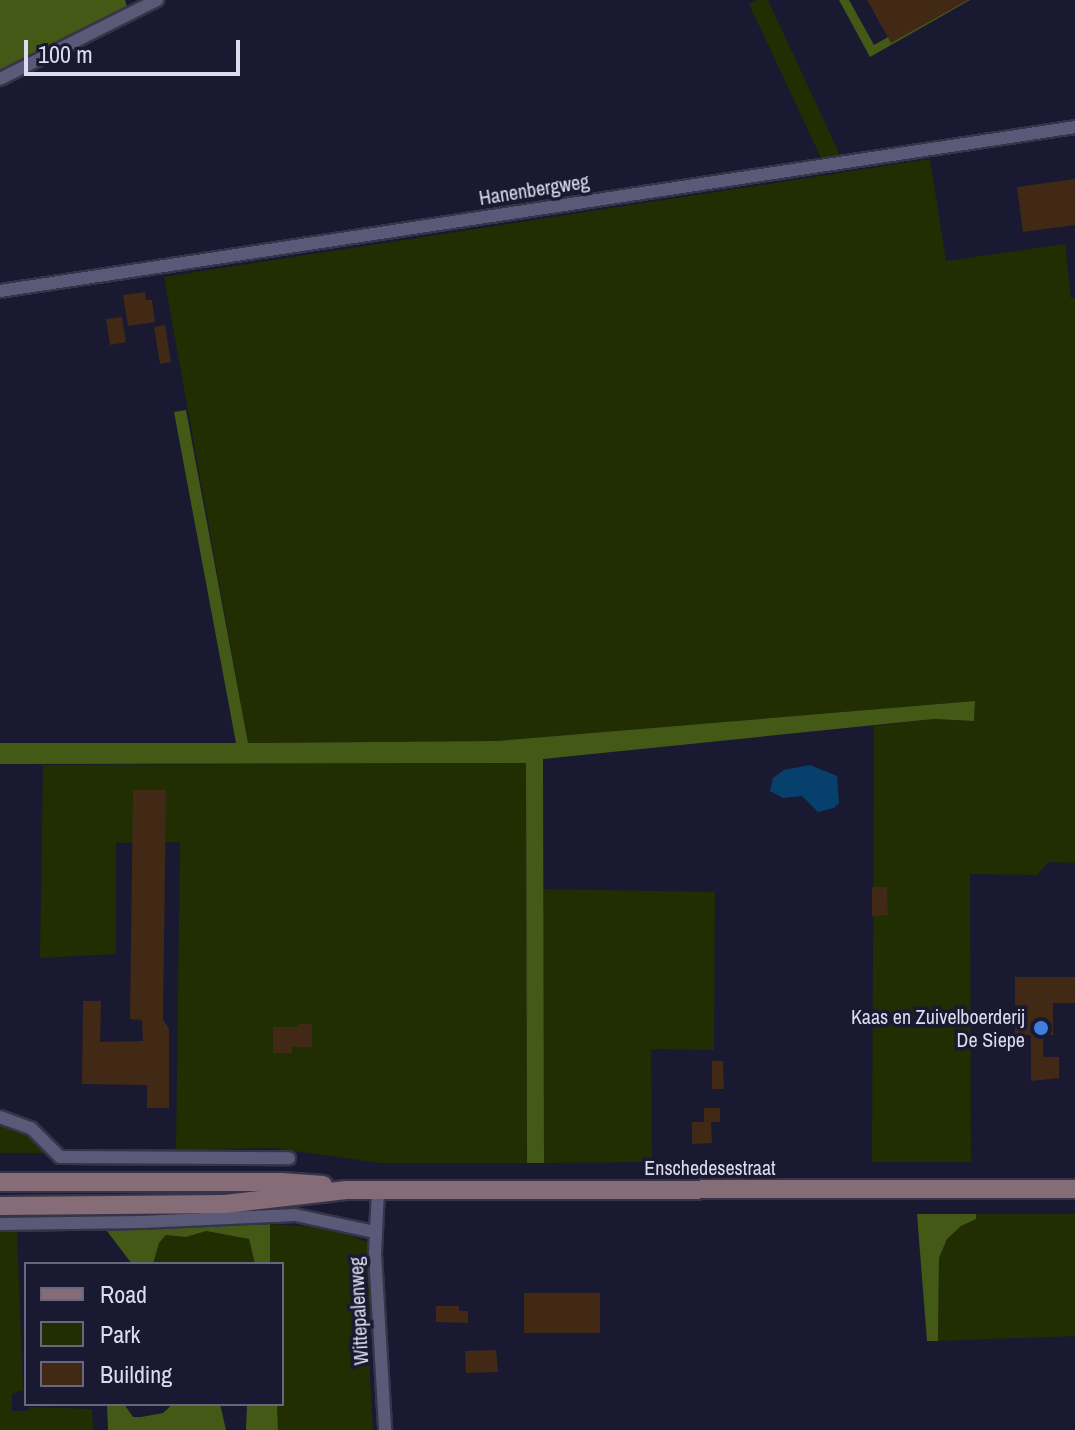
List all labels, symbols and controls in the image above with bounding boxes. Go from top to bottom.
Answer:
scale bar [28,24,244,74]
text: 100 m [38,38,93,70]
street label: Hanenbergweg [477,168,591,210]
place label: Kaas en Zuivelboerderij De Siepe [851,1004,1025,1051]
marker: Kaas en Zuivelboerderij De Siepe [1032,1019,1050,1037]
street label: Enschedesestraat [644,1155,776,1179]
street label: Wittepalenweg [343,1256,373,1366]
legend [24,1262,284,1406]
text: Road [100,1278,147,1310]
text: Park [100,1318,140,1350]
text: Building [100,1358,172,1390]

